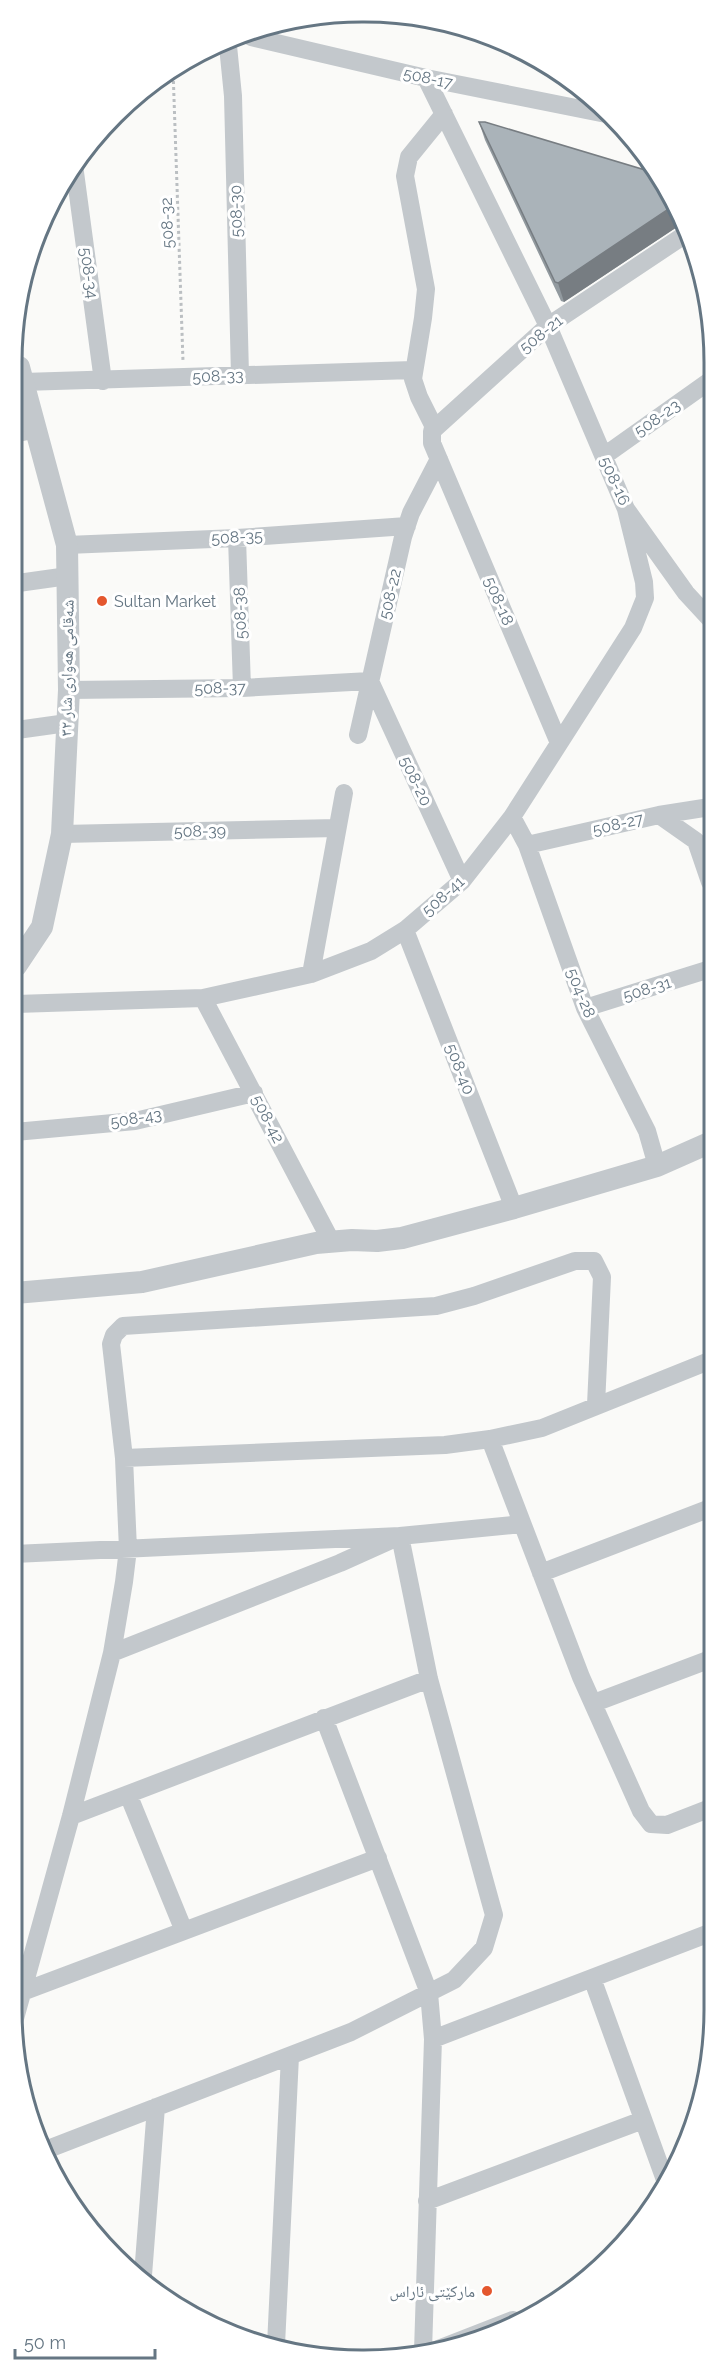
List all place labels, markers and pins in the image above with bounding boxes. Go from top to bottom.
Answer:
place label: Sultan Market [114,592,217,611]
marker: Sultan Market [95,594,109,608]
place label: مارکێتی ئاراس [390,2282,475,2302]
marker: مارکێتی ئاراس [480,2284,494,2298]

